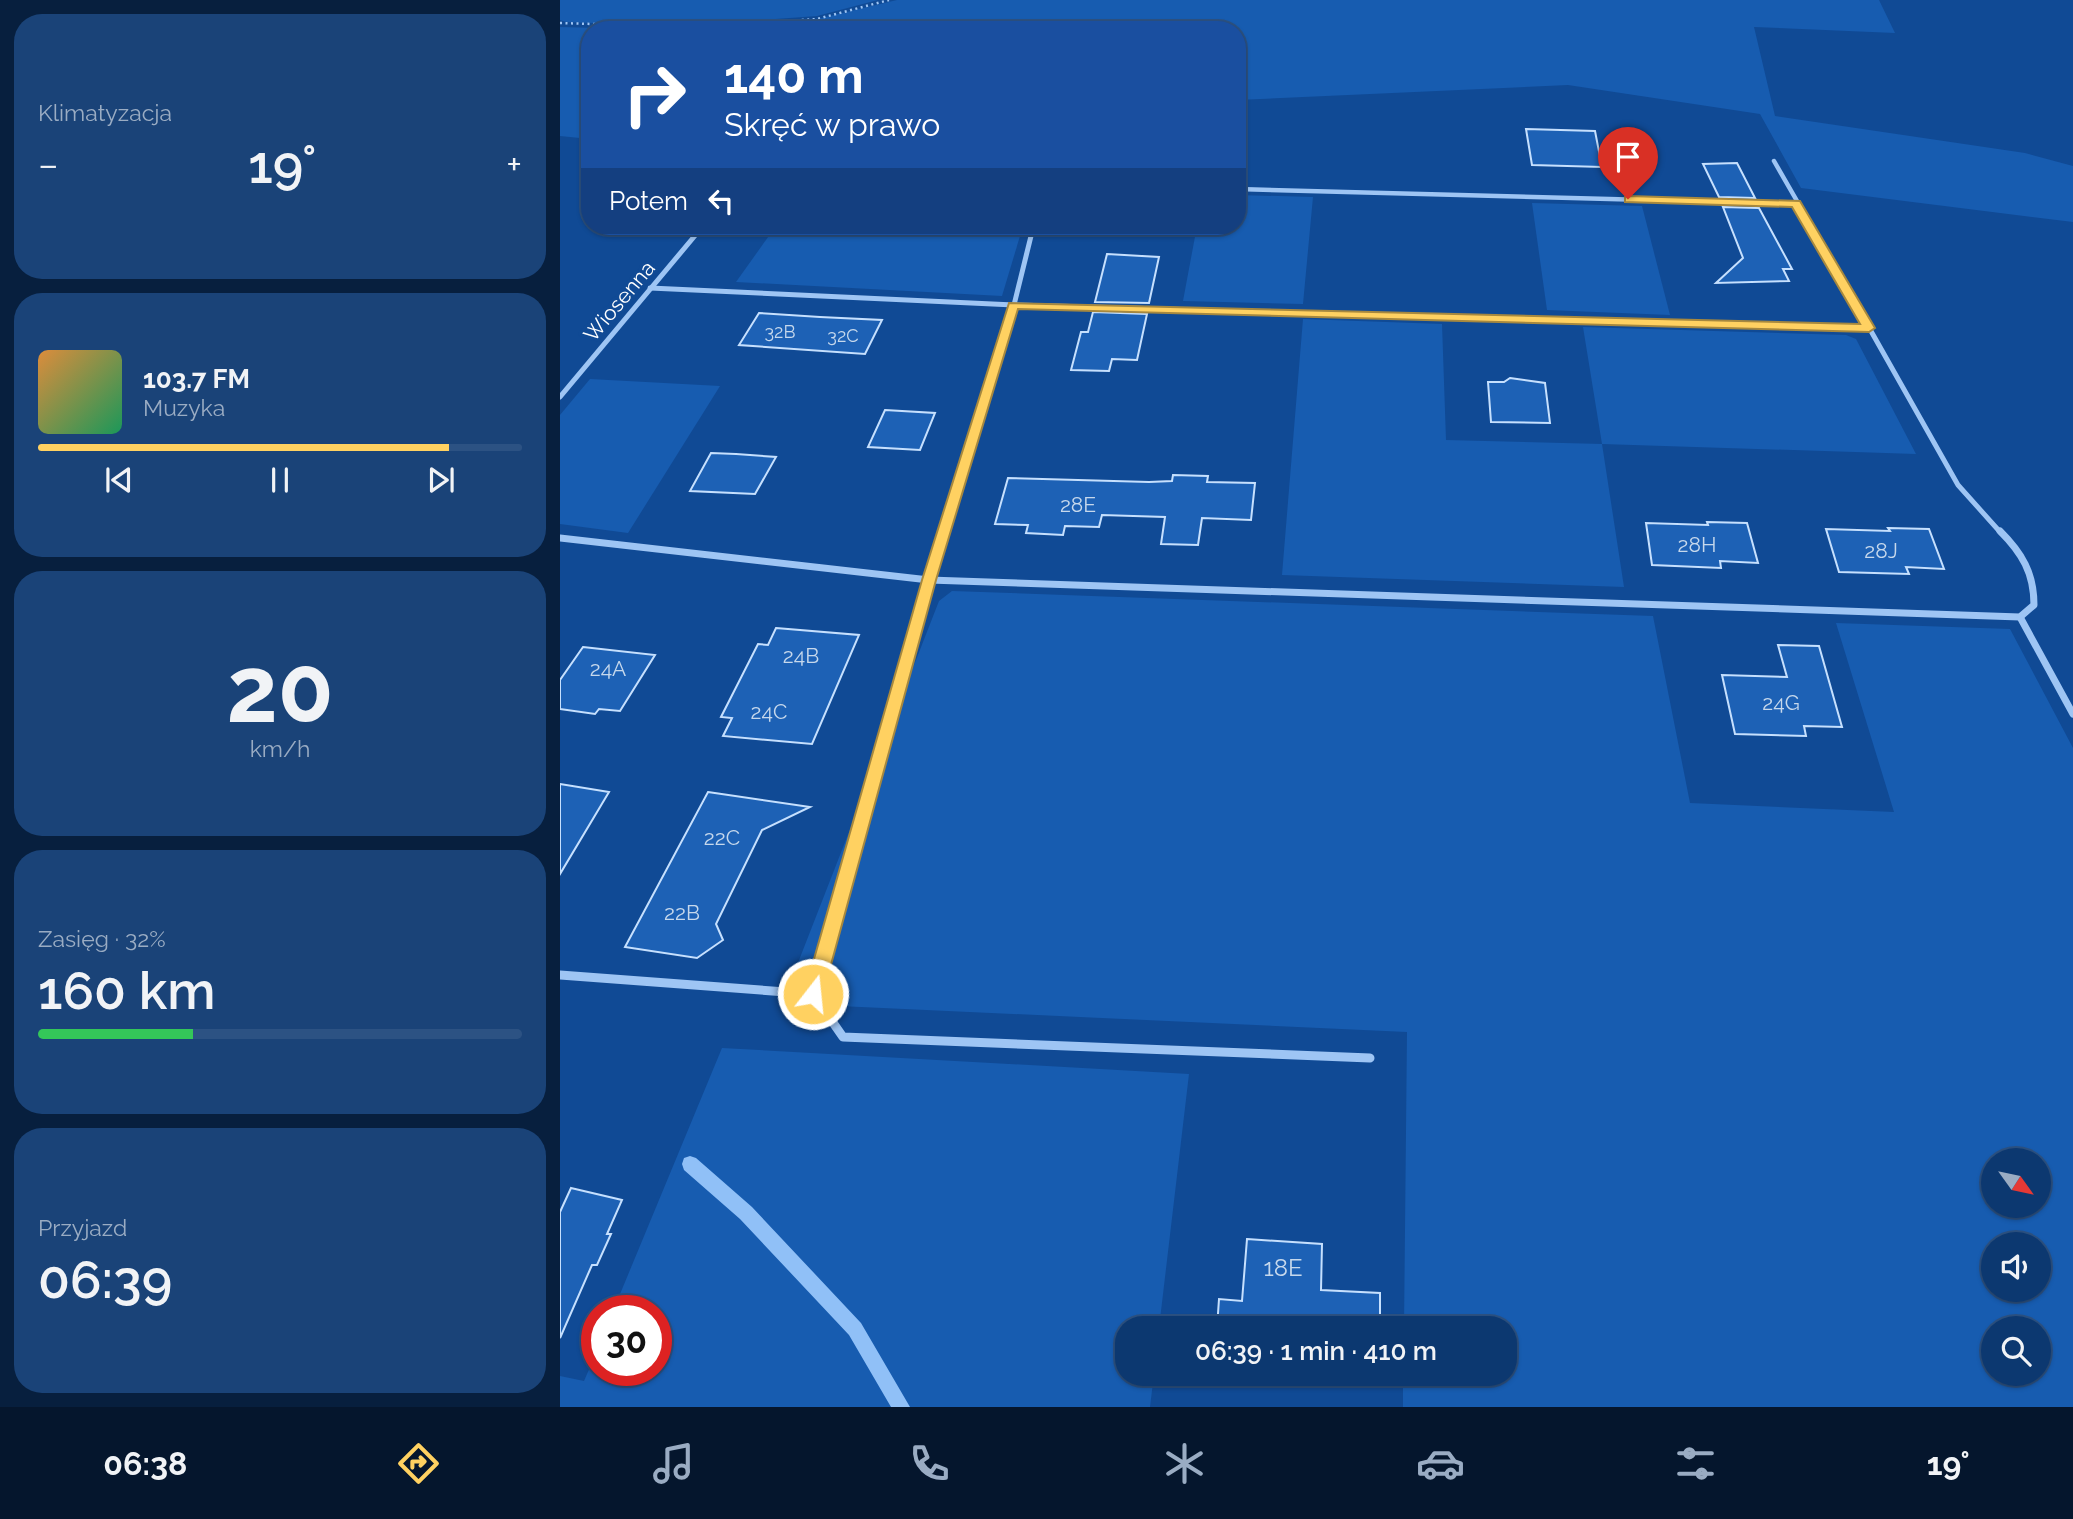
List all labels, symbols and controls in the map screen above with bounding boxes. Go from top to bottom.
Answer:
text: 140 m [724,47,864,104]
icon: right [609,49,700,140]
text: Klimatyzacja [38,99,172,126]
text: Skręć w prawo [724,106,940,143]
pin [1598,127,1658,199]
text: 19° [248,134,316,195]
icon: arrive [1609,138,1647,176]
text: − [38,142,58,187]
text: + [506,142,522,187]
icon: left [702,182,740,220]
text: Potem [609,186,688,216]
street label: Wiosenna [578,256,660,346]
house number: 32B [765,321,795,342]
house number: 32C [827,325,859,346]
text: 103.7 FM [143,364,250,394]
text: Muzyka [143,394,225,421]
icon: previous [100,461,138,499]
icon: pause [261,461,299,499]
icon: next [422,461,460,499]
house number: 28E [1060,492,1096,517]
house number: 28H [1678,532,1716,557]
house number: 28J [1864,538,1898,563]
text: 20 [226,636,334,743]
house number: 24B [783,643,819,668]
house number: 24A [590,656,626,681]
house number: 24G [1762,690,1800,715]
house number: 24C [751,699,787,724]
text: km/h [250,735,310,762]
house number: 22C [704,825,740,850]
house number: 22B [664,900,700,925]
text: Zasięg · 32% [38,925,166,952]
position arrow [776,957,850,1031]
text: 160 km [38,960,216,1021]
north arrow [1981,1148,2051,1218]
map controls [1981,1148,2051,1386]
text: Przyjazd [38,1214,127,1241]
button: sound [1981,1232,2051,1302]
text: 06:39 [38,1249,172,1310]
house number: 18E [1263,1253,1303,1282]
speed limit sign: 30 [581,1295,672,1386]
button: search [1981,1316,2051,1386]
text: 06:39 · 1 min · 410 m [1195,1336,1437,1366]
icon: directions [394,1439,443,1488]
icon: music [649,1439,698,1488]
icon: phone [905,1439,954,1488]
icon: climate [1160,1439,1209,1488]
icon: car [1416,1439,1465,1488]
icon: filters [1671,1439,1720,1488]
text: 06:38 [103,1445,187,1482]
text: 19° [1927,1445,1970,1482]

